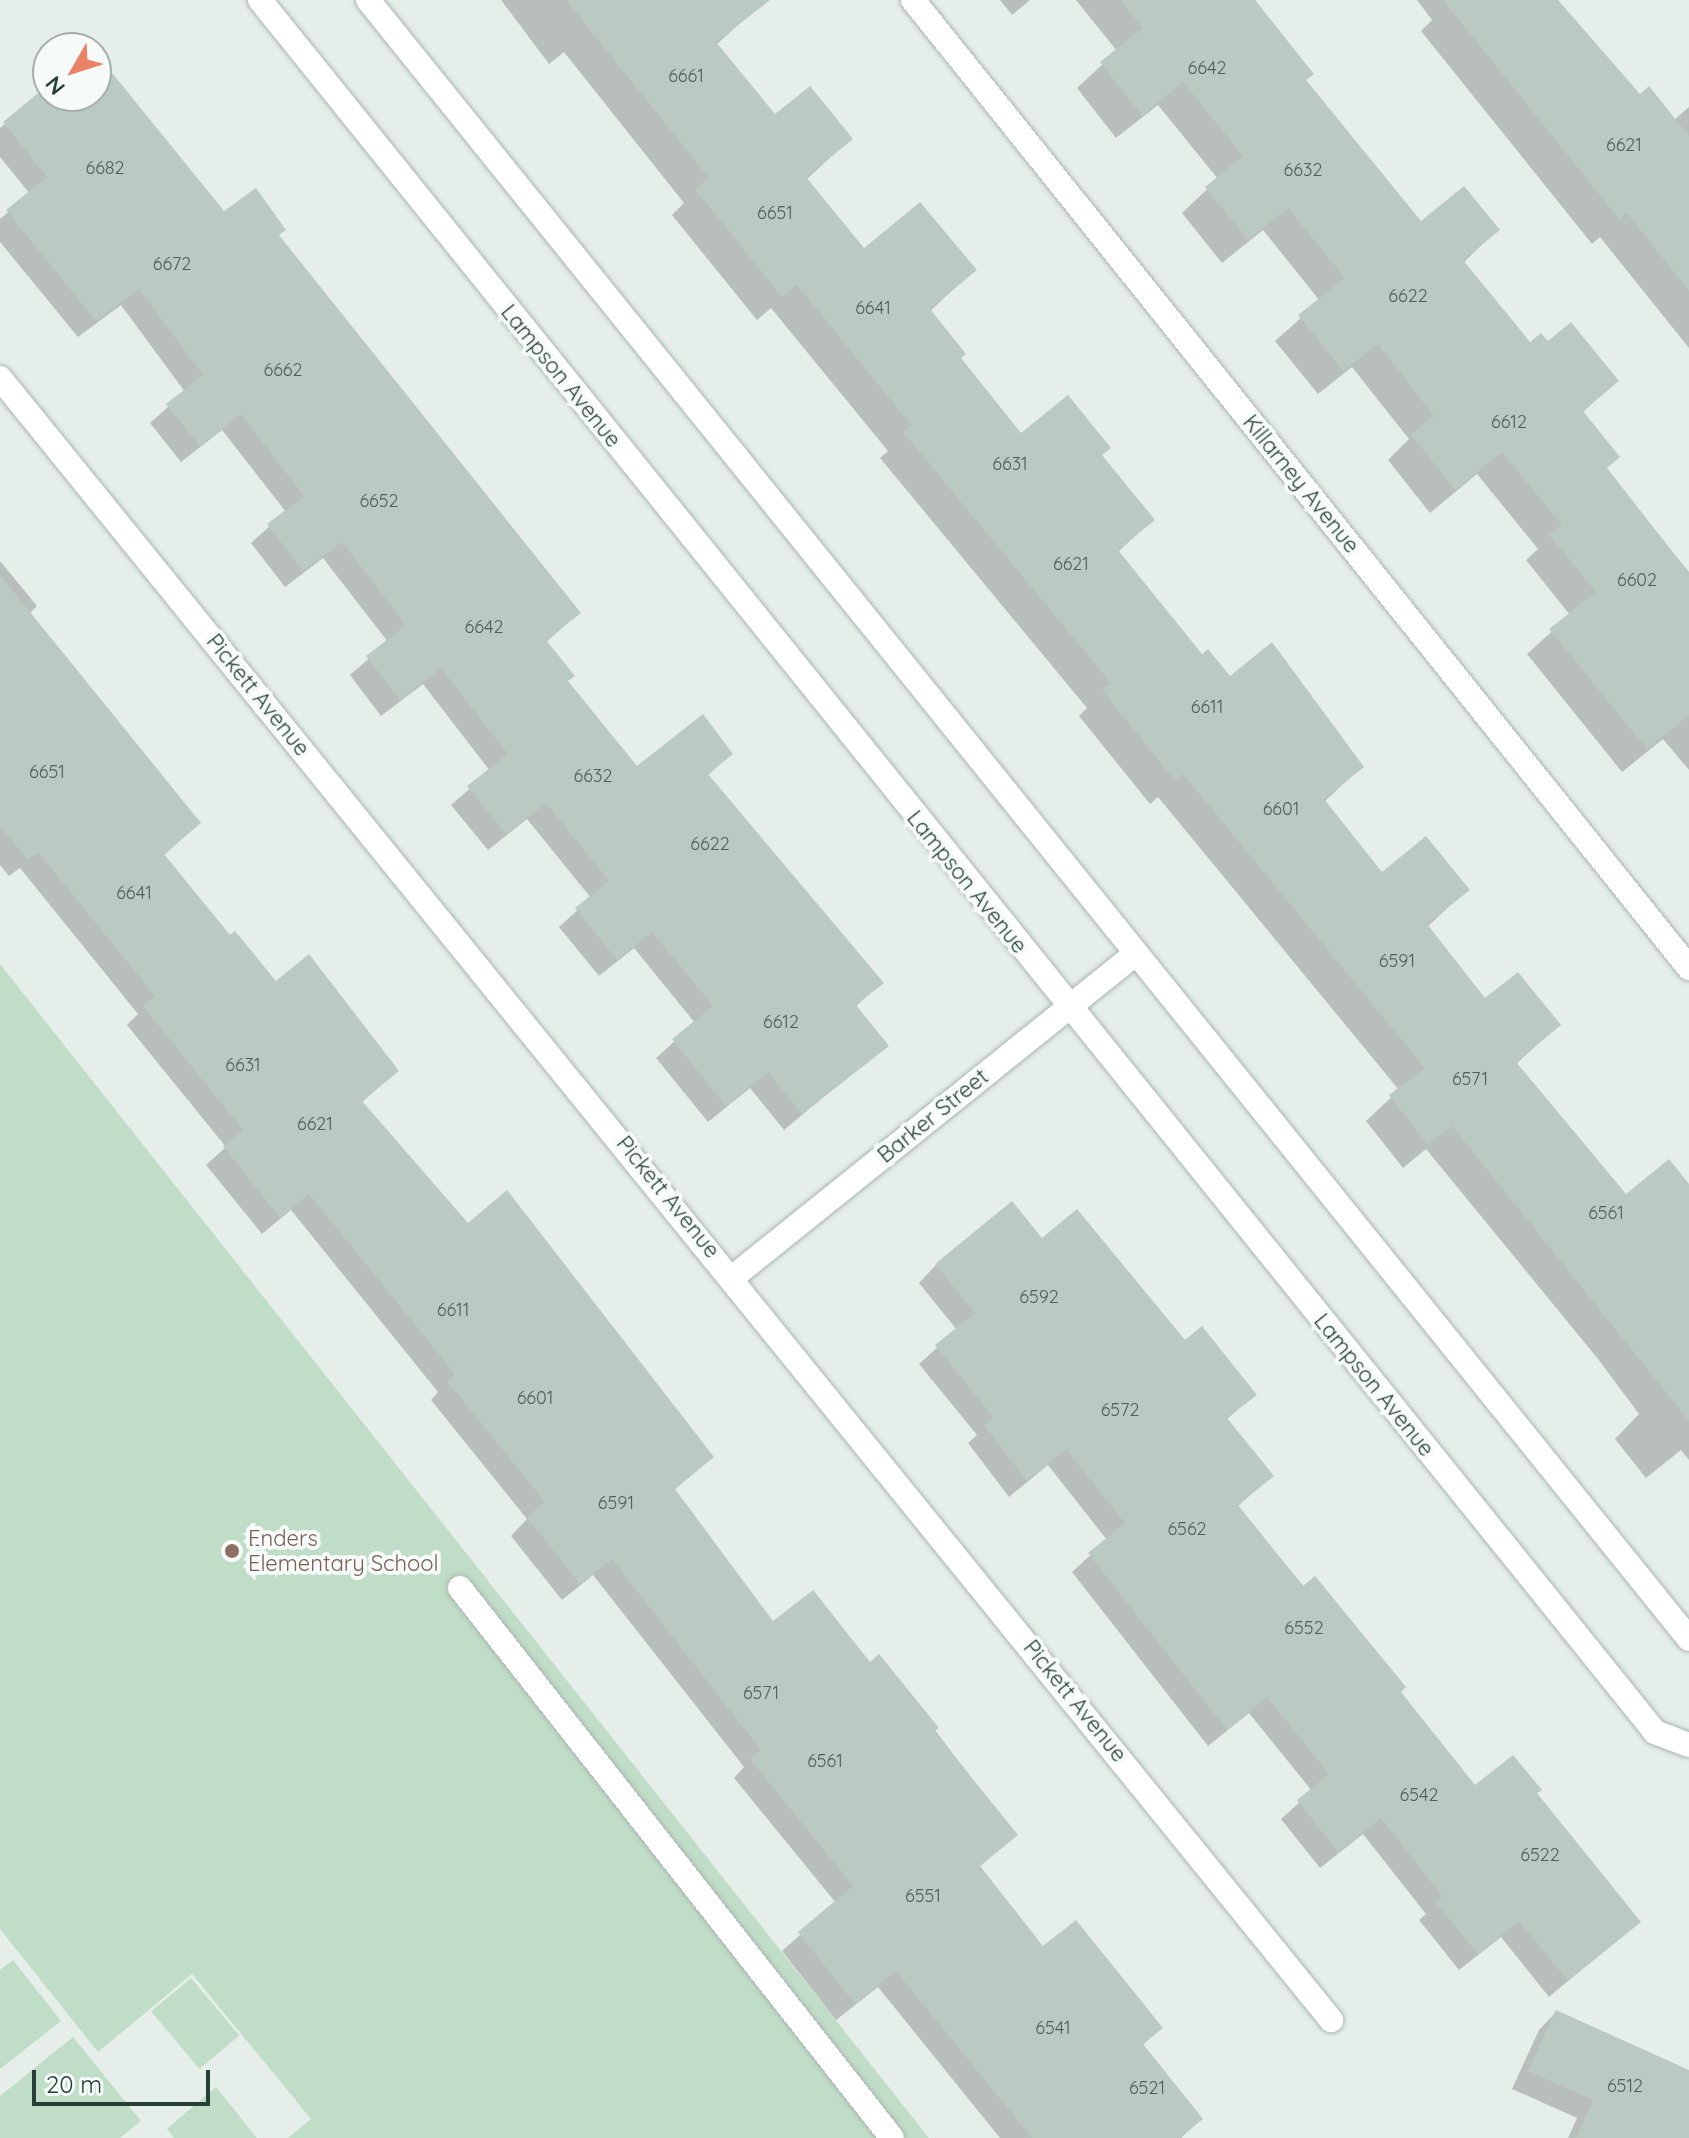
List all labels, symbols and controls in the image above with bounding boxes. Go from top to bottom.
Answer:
north arrow [32,32,112,112]
house number: 6642 [1187,57,1227,79]
house number: 6661 [668,65,704,87]
text: N [39,71,71,101]
house number: 6621 [1606,134,1642,156]
house number: 6682 [85,157,125,179]
house number: 6632 [1284,159,1322,181]
house number: 6651 [757,202,793,224]
house number: 6672 [153,253,191,275]
house number: 6622 [1388,285,1428,307]
house number: 6641 [855,297,891,319]
street label: Lampson Avenue [495,299,627,453]
house number: 6662 [263,359,303,381]
street label: Killarney Avenue [1237,410,1365,558]
house number: 6612 [1491,411,1527,433]
house number: 6631 [992,453,1028,475]
house number: 6652 [359,490,399,512]
house number: 6621 [1053,553,1089,575]
house number: 6602 [1617,569,1657,591]
house number: 6642 [464,616,504,638]
street label: Pickett Avenue [201,629,315,761]
house number: 6611 [1191,696,1223,718]
house number: 6651 [29,761,65,783]
house number: 6632 [574,765,612,787]
house number: 6601 [1263,798,1299,820]
street label: Lampson Avenue [901,805,1033,959]
house number: 6622 [690,833,730,855]
house number: 6641 [116,882,152,904]
house number: 6591 [1379,950,1415,972]
house number: 6612 [763,1011,799,1033]
house number: 6631 [225,1054,261,1076]
street label: Barker Street [872,1063,994,1169]
house number: 6571 [1452,1068,1488,1090]
house number: 6621 [297,1113,333,1135]
street label: Pickett Avenue [611,1131,725,1263]
house number: 6561 [1588,1202,1624,1224]
house number: 6592 [1019,1286,1059,1308]
house number: 6611 [437,1299,469,1321]
street label: Lampson Avenue [1308,1308,1440,1462]
house number: 6601 [517,1387,553,1409]
house number: 6572 [1101,1399,1139,1421]
house number: 6591 [598,1492,634,1514]
house number: 6562 [1167,1518,1207,1540]
place label: Enders Elementary School [248,1525,439,1576]
marker: Enders Elementary School [223,1542,241,1560]
house number: 6552 [1284,1617,1324,1639]
street label: Pickett Avenue [1018,1635,1132,1767]
house number: 6571 [743,1682,779,1704]
house number: 6561 [807,1750,843,1772]
house number: 6542 [1400,1784,1438,1806]
house number: 6522 [1520,1844,1560,1866]
house number: 6551 [905,1885,941,1907]
house number: 6541 [1035,2017,1071,2039]
scale bar [36,2054,214,2104]
text: 20 m [46,2069,102,2099]
house number: 6512 [1607,2075,1643,2097]
house number: 6521 [1129,2077,1165,2099]

